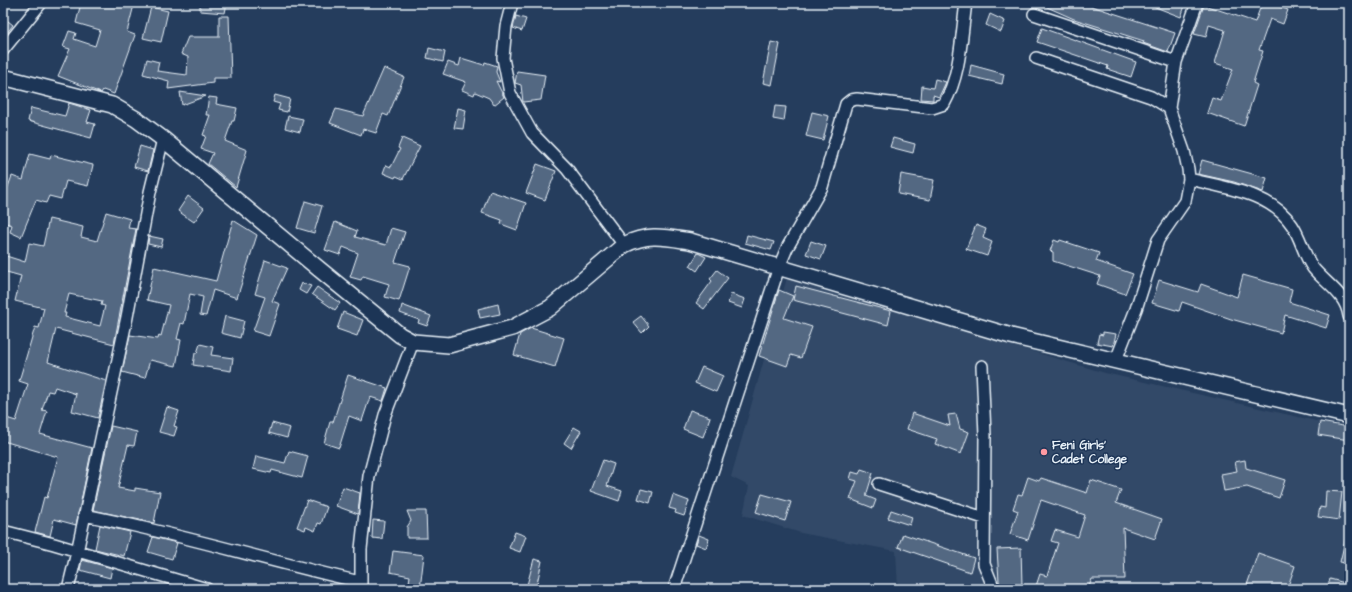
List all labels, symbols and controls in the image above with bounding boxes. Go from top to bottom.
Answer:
place label: Feni Girls' Cadet College [1052,437,1128,470]
marker: Feni Girls' Cadet College [1039,447,1049,457]

